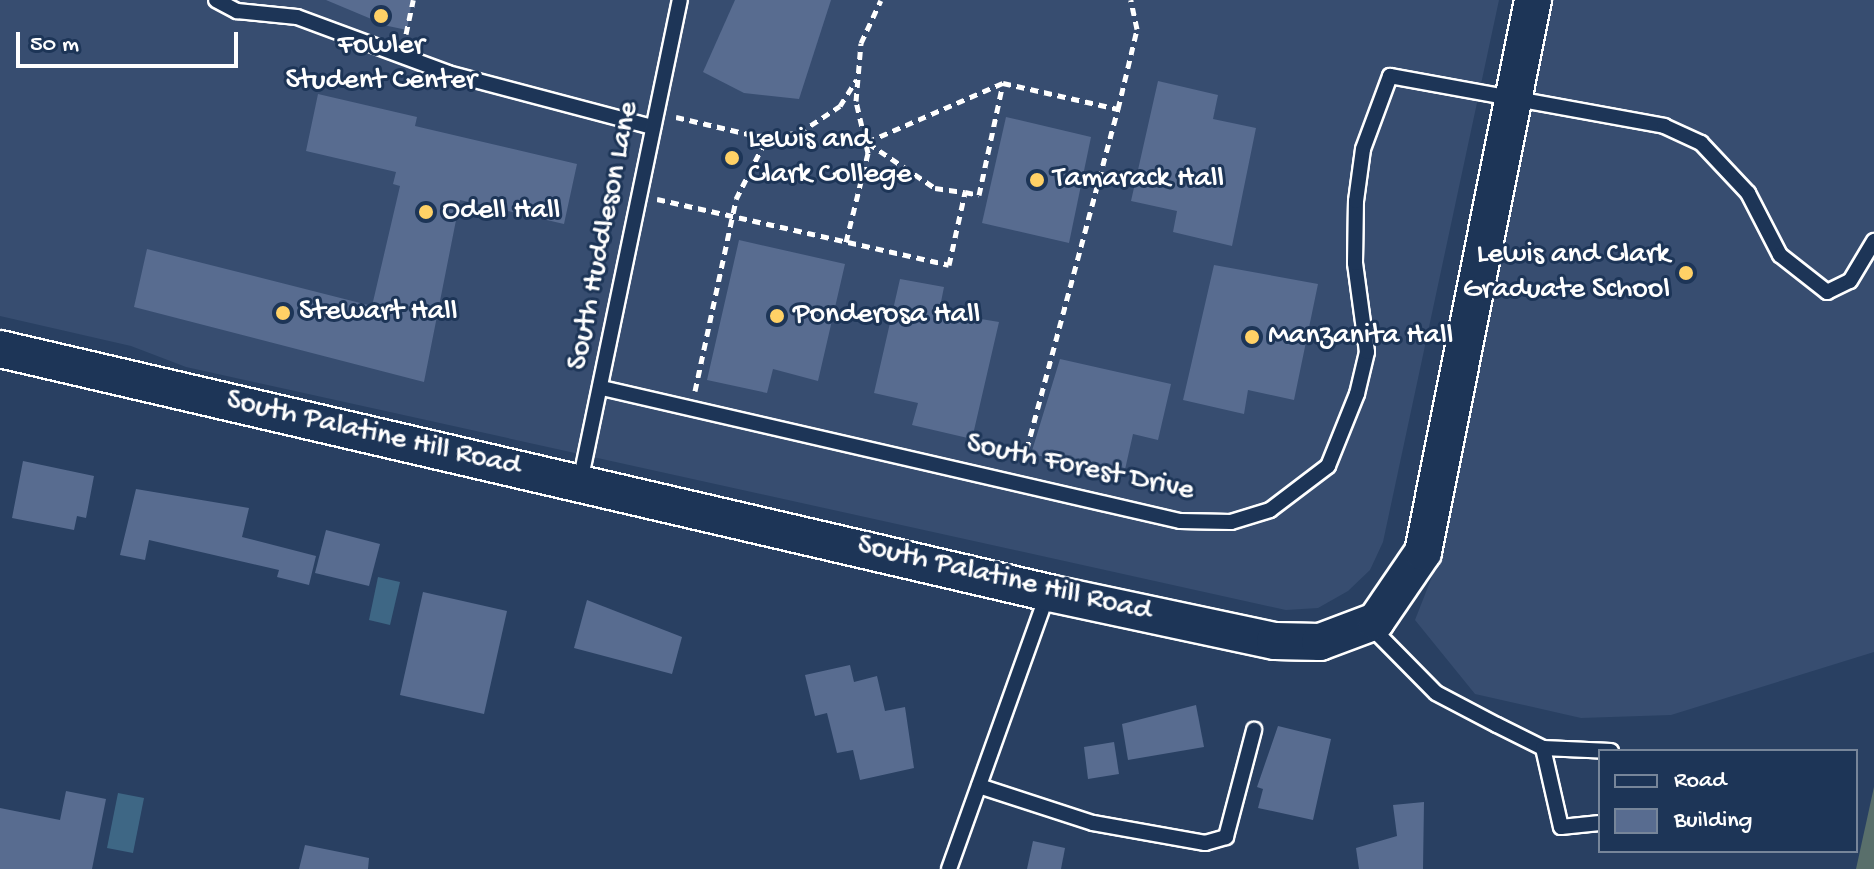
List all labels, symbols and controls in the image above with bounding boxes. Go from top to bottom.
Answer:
marker: Fowler Student Center [372,7,390,25]
scale bar [20,16,242,66]
place label: Fowler Student Center [285,29,477,100]
text: 50 m [30,31,79,60]
street label: South Huddleson Lane [561,99,649,373]
place label: Lewis and Clark College [748,123,912,194]
marker: Lewis and Clark College [723,149,741,167]
place label: Tamarack Hall [1053,162,1224,198]
marker: Tamarack Hall [1028,171,1046,189]
place label: Odell Hall [442,194,560,230]
marker: Odell Hall [417,203,435,221]
place label: Lewis and Clark Graduate School [1463,238,1670,308]
marker: Lewis and Clark Graduate School [1677,264,1695,282]
place label: Stewart Hall [299,295,458,331]
place label: Ponderosa Hall [793,298,980,334]
marker: Stewart Hall [274,304,292,322]
marker: Ponderosa Hall [768,307,786,325]
place label: Manzanita Hall [1268,319,1453,355]
marker: Manzanita Hall [1243,328,1261,346]
street label: South Palatine Hill Road [223,384,523,486]
street label: South Forest Drive [963,427,1197,511]
street label: South Palatine Hill Road [854,529,1154,631]
legend [1598,749,1858,853]
text: Road [1674,767,1726,796]
text: Building [1674,807,1752,836]

